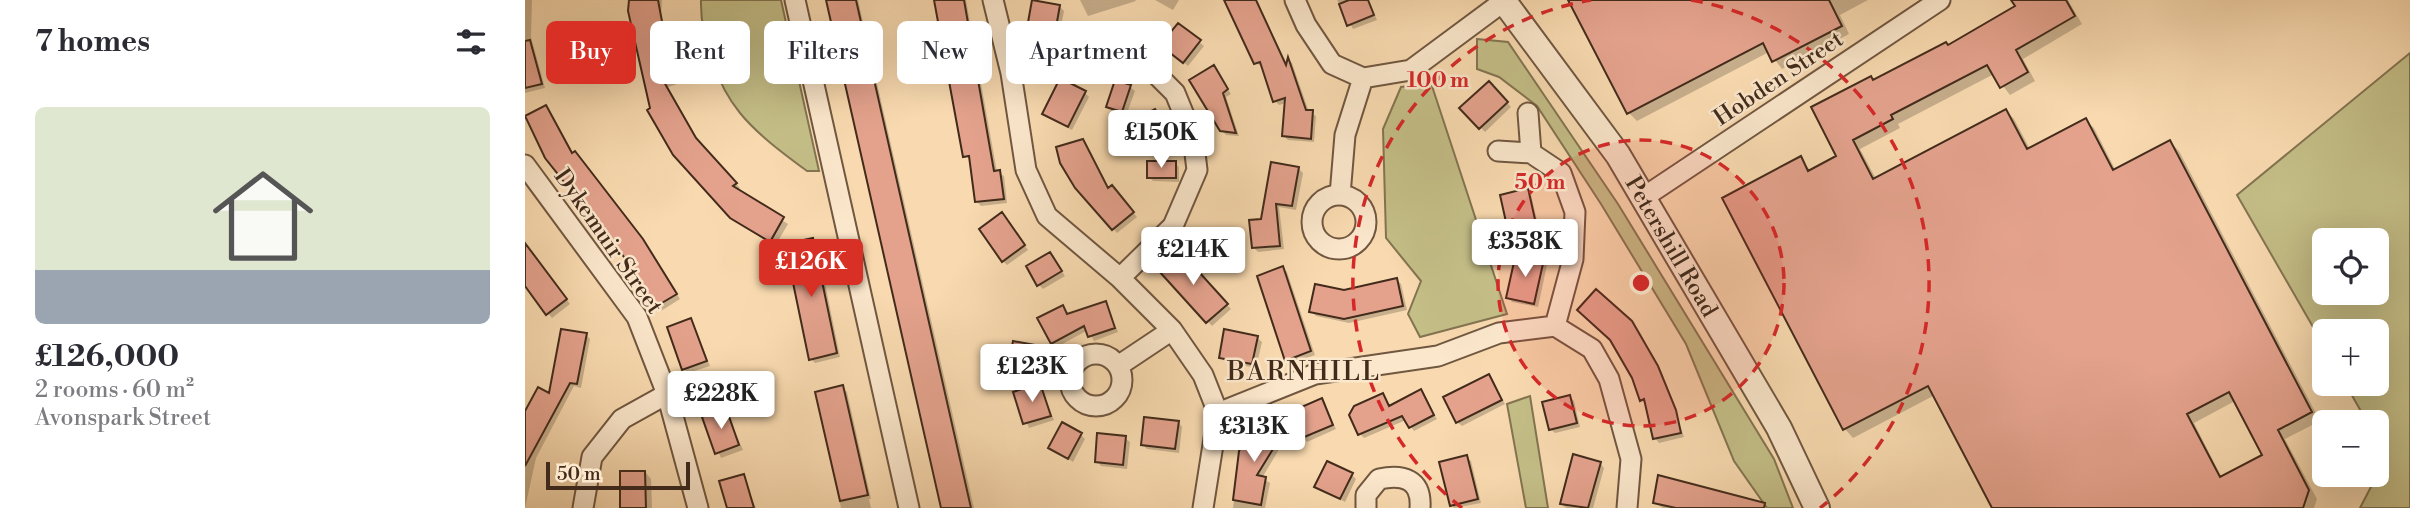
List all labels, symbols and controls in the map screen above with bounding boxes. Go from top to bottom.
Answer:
chip: Buy [546,21,636,84]
chip: Rent [650,21,750,84]
chip: Filters [764,21,883,84]
chip: New [897,21,992,84]
chip: Apartment [1006,21,1172,84]
text: 7 homes [35,23,150,61]
icon: filters [452,23,490,61]
street label: Hobden Street [1709,25,1849,132]
text: 100 m [1407,68,1469,94]
pin: £150K [1112,110,1210,170]
text: £150K [1124,119,1198,147]
icon: home [200,153,326,279]
street label: Dykemuir Street [548,164,669,319]
text: 50 m [1515,170,1565,196]
street label: Petershill Road [1619,171,1723,322]
pin: £358K [1476,219,1574,279]
pin: £214K [1144,228,1242,287]
text: £358K [1488,228,1562,256]
map controls [2312,228,2389,487]
button: locate [2312,228,2389,305]
text: £214K [1157,236,1229,264]
pin: £126K [762,240,860,299]
text: £126K [775,248,847,276]
centre of rings [1629,271,1653,295]
button: + [2312,319,2389,396]
text: £126,000 [35,338,179,376]
pin: £123K [983,344,1081,404]
text: £123K [996,353,1068,381]
district label: BARNHILL [1226,356,1381,388]
pin: £228K [672,372,770,431]
text: 2 rooms · 60 m² [35,376,194,404]
text: £228K [684,380,758,408]
text: Avonspark Street [35,404,211,432]
pin: £313K [1205,405,1303,464]
button: − [2312,410,2389,487]
text: £313K [1219,413,1289,441]
scale bar [546,459,689,491]
text: 50 m [557,462,601,486]

